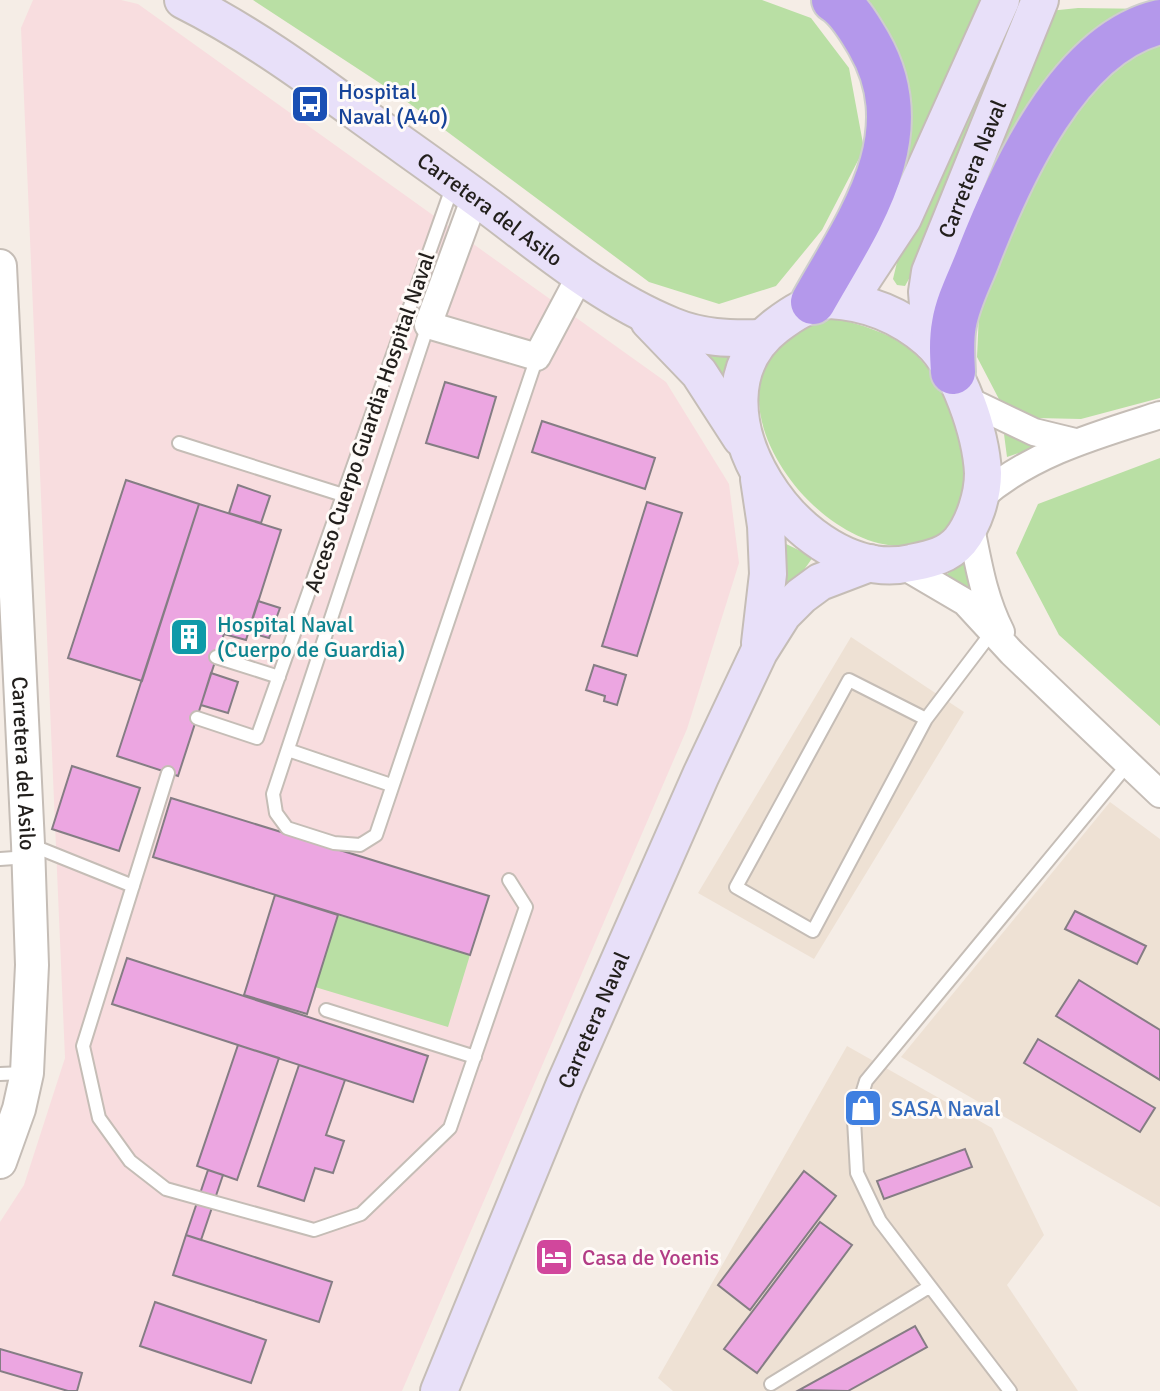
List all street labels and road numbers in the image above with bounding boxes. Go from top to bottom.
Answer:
street label: Carretera Naval [932,96,1012,242]
street label: Carretera del Asilo [412,147,568,272]
street label: Acceso Cuerpo Guardia Hospital Naval [298,248,441,596]
street label: Carretera del Asilo [6,676,41,851]
street label: Carretera Naval [552,947,636,1093]

